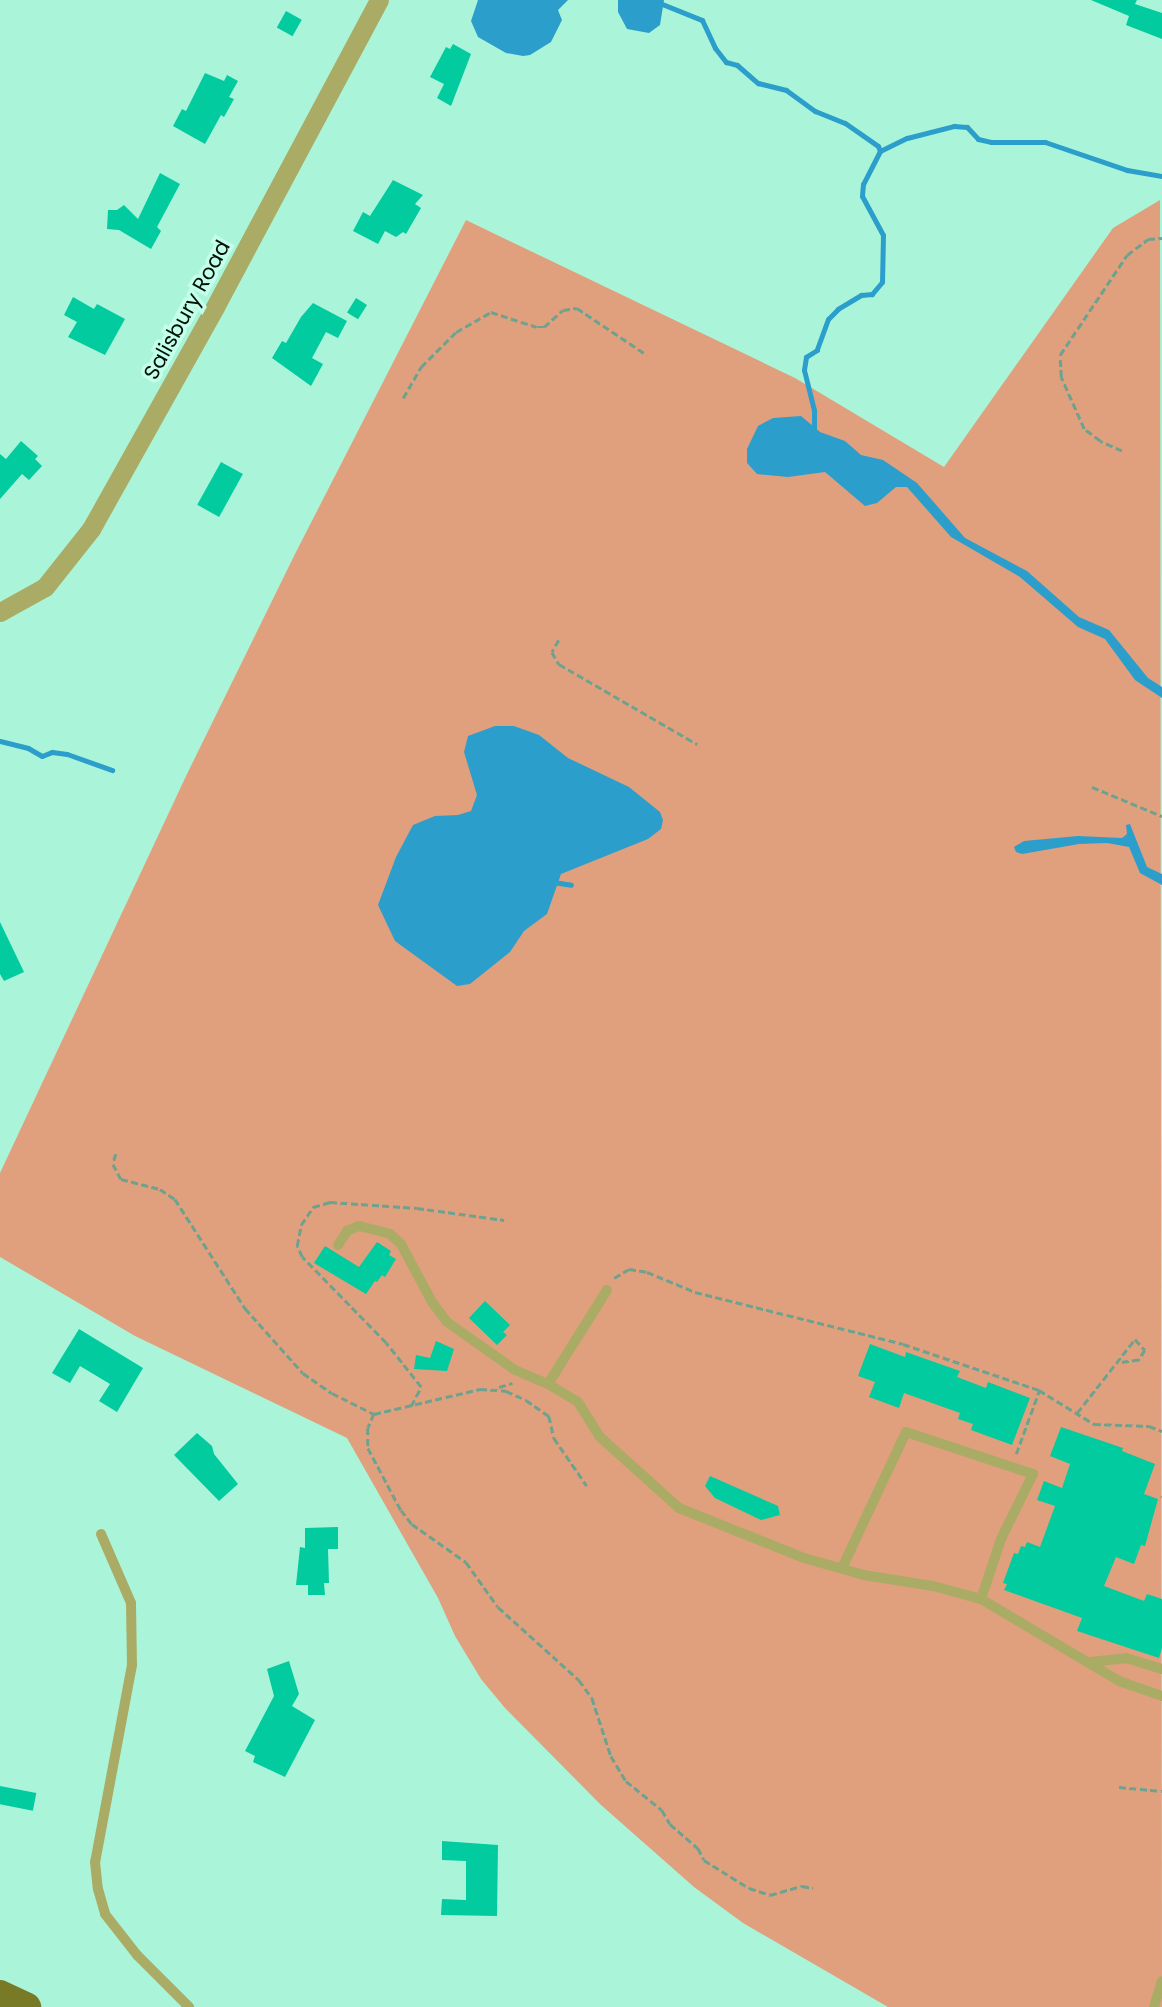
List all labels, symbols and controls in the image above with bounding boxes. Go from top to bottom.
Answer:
street label: Salisbury Road [138,236,236,384]

